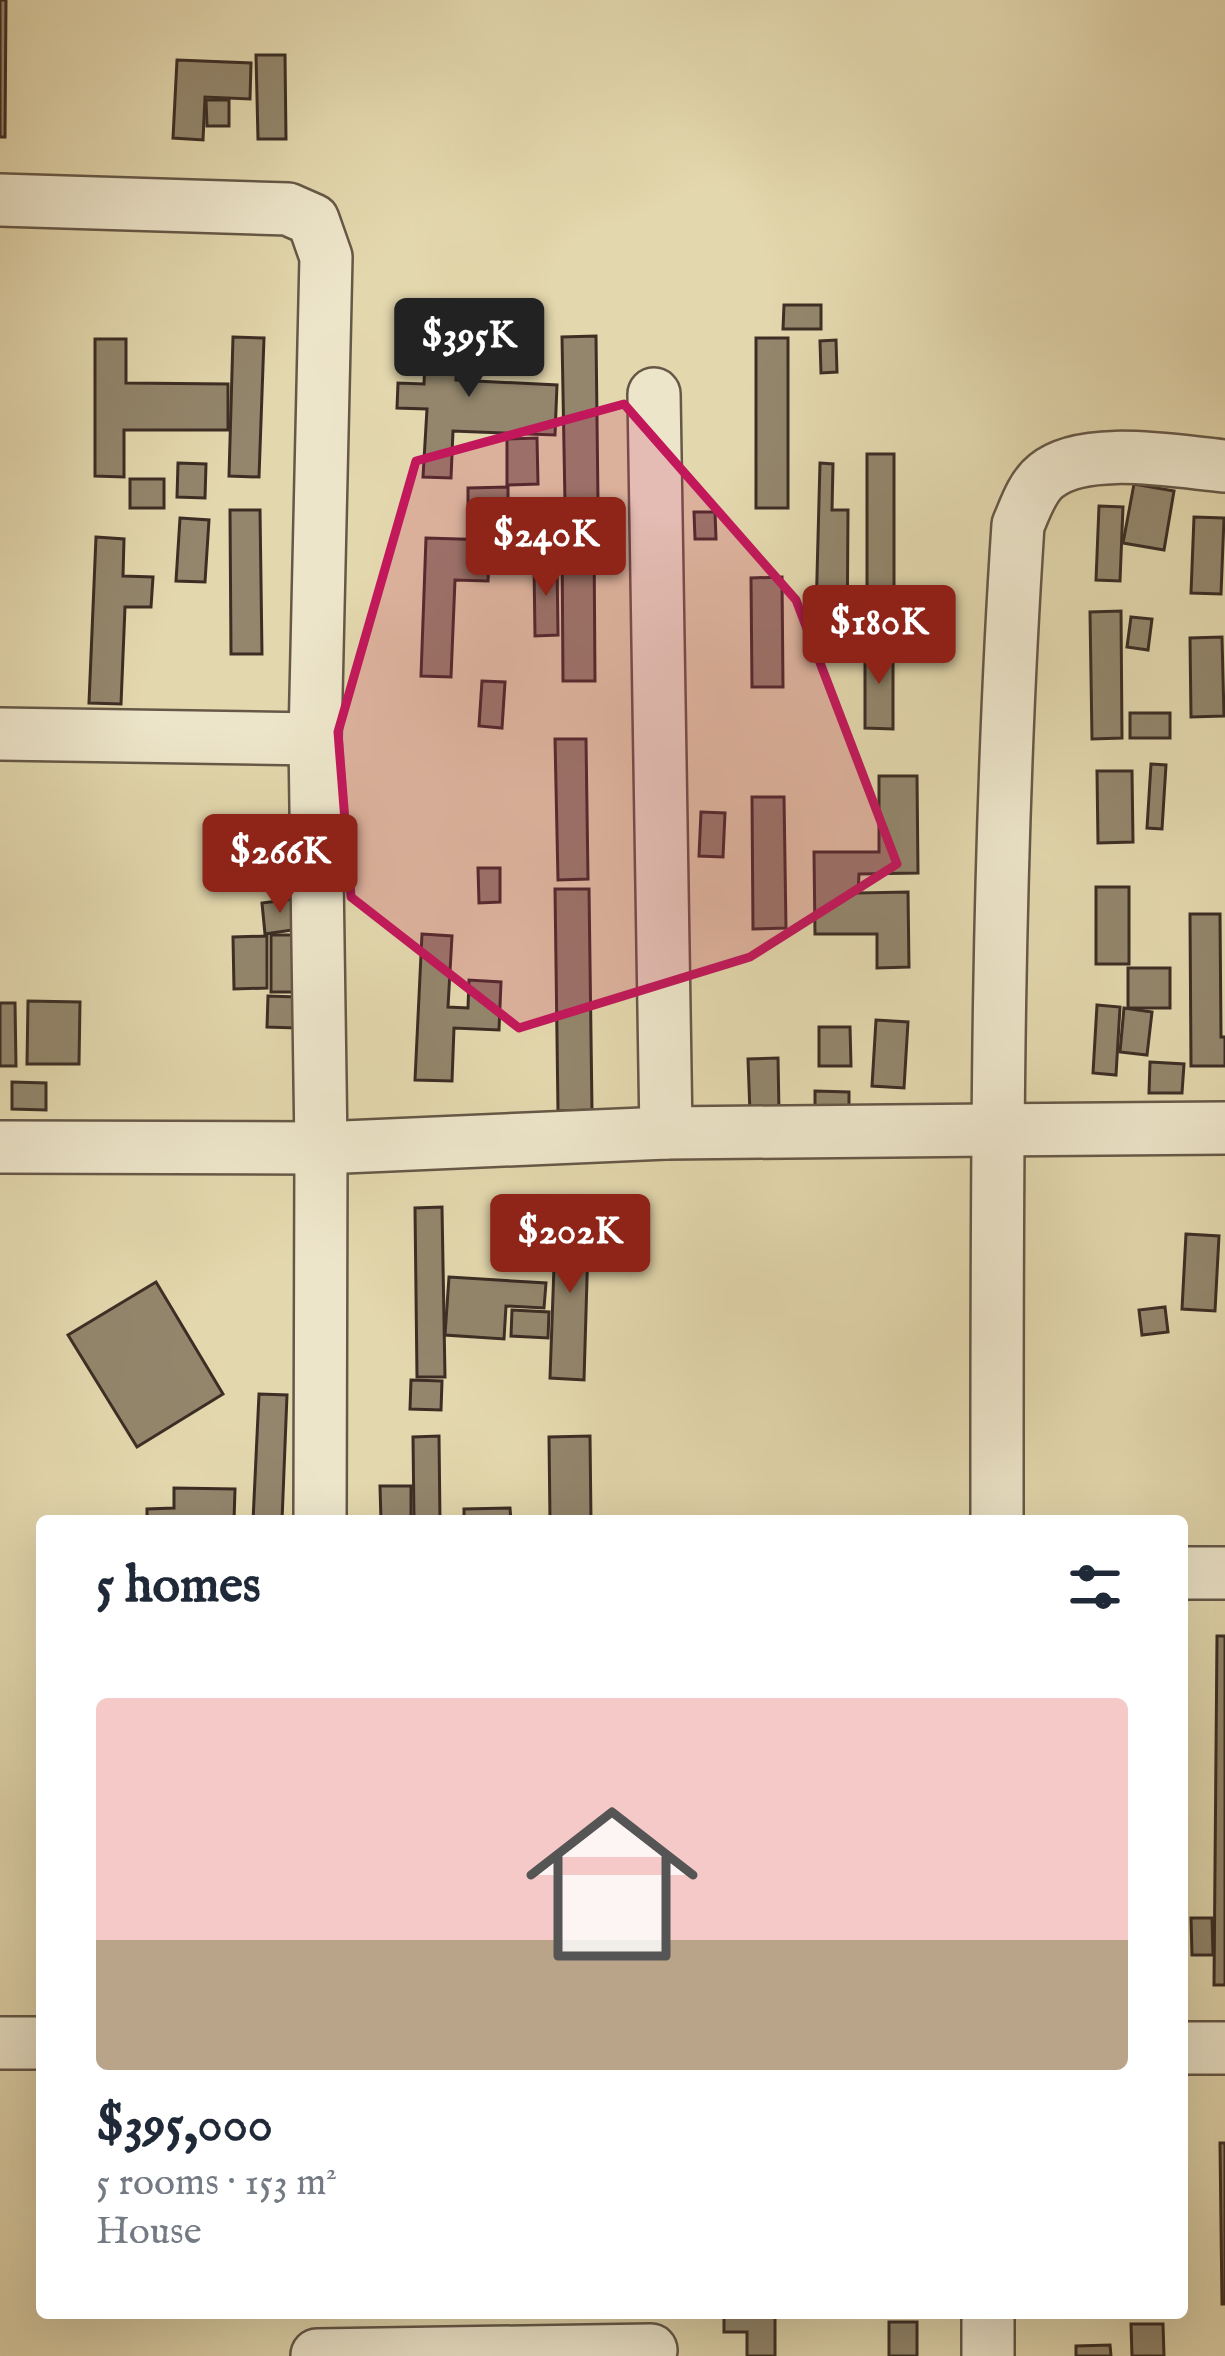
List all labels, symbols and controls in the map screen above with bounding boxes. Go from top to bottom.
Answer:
pin: $395K [385,298,553,400]
text: $395K [421,312,517,361]
pin: $240K [462,497,630,599]
text: $240K [493,511,599,560]
pin: $180K [795,585,963,687]
text: $180K [830,599,928,648]
pin: $266K [196,814,364,916]
text: $266K [229,828,331,877]
pin: $202K [486,1194,654,1296]
text: $202K [517,1208,623,1257]
icon: filters [1062,1554,1128,1620]
text: 5 homes [96,1555,261,1620]
icon: home [504,1776,720,1992]
text: $395,000 [96,2094,273,2159]
text: 5 rooms · 153 m² [96,2159,337,2208]
text: House [96,2208,202,2257]

